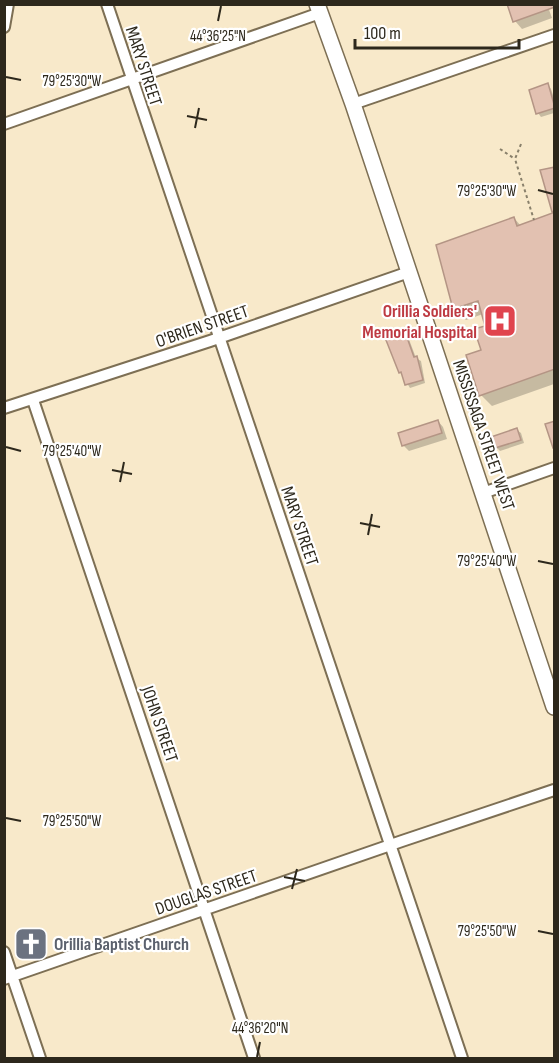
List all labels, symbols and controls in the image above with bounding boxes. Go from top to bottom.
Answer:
scale bar [355,12,518,50]
text: 100 m [364,23,401,44]
street label: MARY STREET [121,24,166,108]
text: 44°36'25"N [190,27,246,46]
text: 79°25'30"W [43,72,102,91]
text: 79°25'30"W [458,182,517,201]
street label: O'BRIEN STREET [153,301,251,352]
place label: Orillia Soldiers' Memorial Hospital [362,301,477,343]
hospital icon: Orillia Soldiers' Memorial Hospital [482,303,518,339]
street label: MISSISSAGA STREET WEST [448,357,519,513]
text: 79°25'40"W [43,442,102,461]
street label: MARY STREET [276,484,323,568]
text: 79°25'40"W [458,552,517,571]
street label: JOHN STREET [136,682,182,765]
text: 79°25'50"W [43,812,101,831]
street label: DOUGLAS STREET [153,865,260,920]
text: 79°25'50"W [458,922,516,941]
church icon: Orillia Baptist Church [13,926,49,962]
place label: Orillia Baptist Church [54,934,189,955]
text: 44°36'20"N [232,1019,288,1038]

